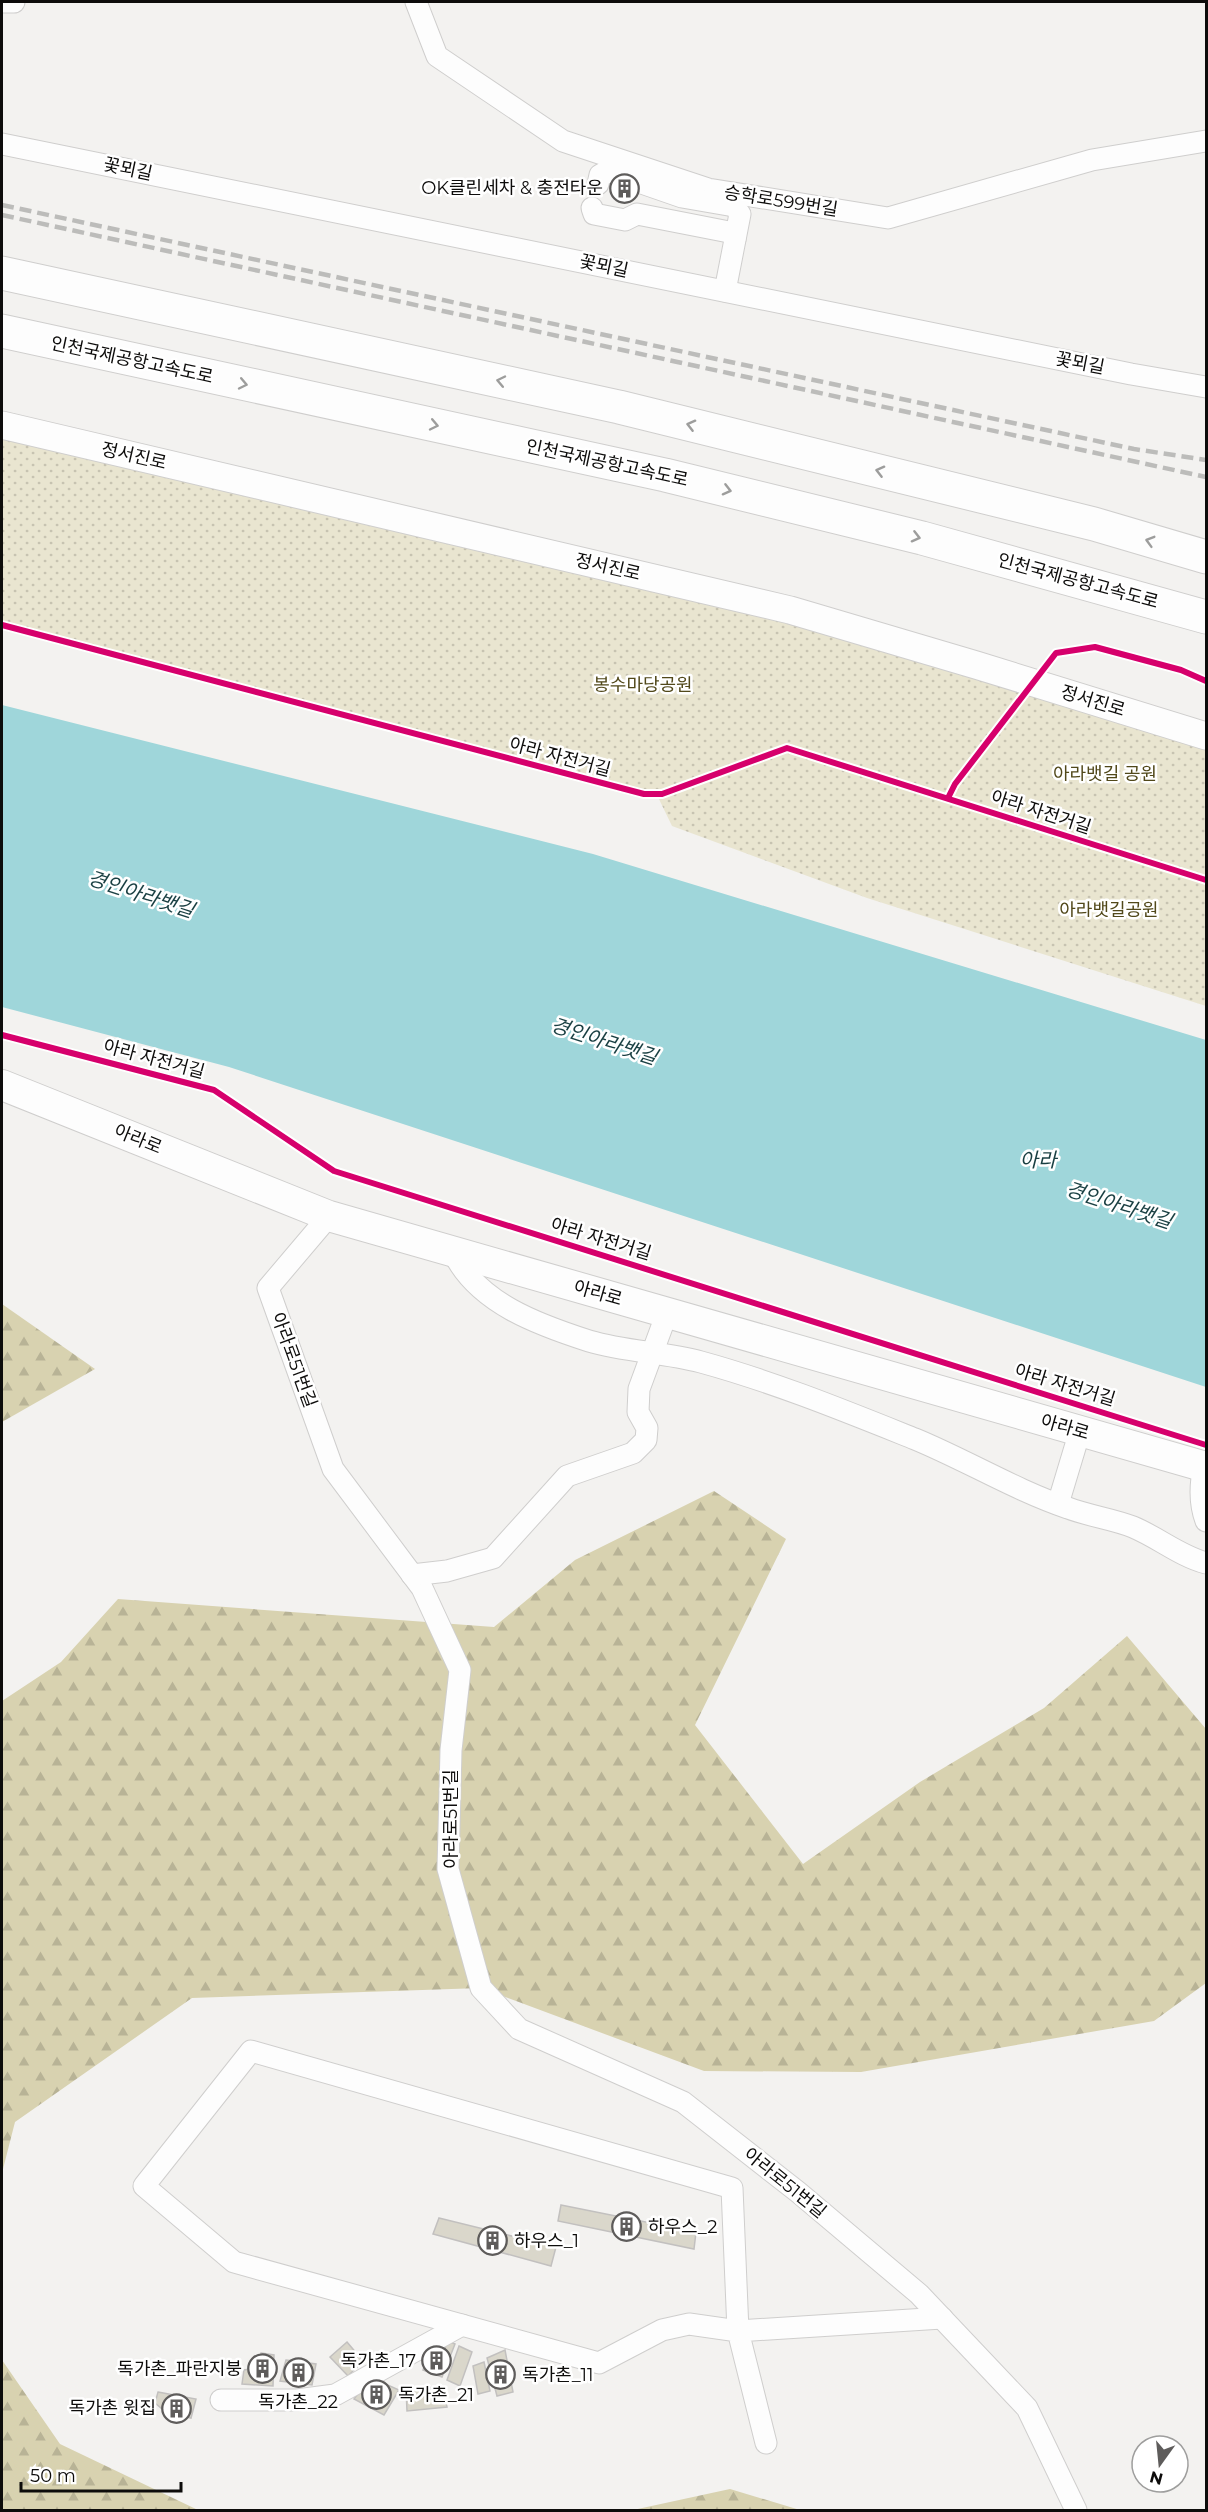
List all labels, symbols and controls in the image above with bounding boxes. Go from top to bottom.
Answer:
street label: 꽃뫼길 [101,153,155,185]
building icon: OK클린세차 & 충전타운 [608,172,640,204]
place label: OK클린세차 & 충전타운 [421,177,603,199]
street label: 승학로599번길 [723,181,839,221]
street label: 꽃뫼길 [577,250,631,282]
street label: 인천국제공항고속도로 [49,332,215,388]
street label: 꽃뫼길 [1054,347,1106,379]
one-way arrow [496,375,506,388]
one-way arrow [238,377,248,390]
one-way arrow [429,418,439,431]
one-way arrow [686,419,696,432]
street label: 인천국제공항고속도로 [524,435,690,491]
street label: 정서진로 [99,438,169,474]
one-way arrow [875,466,885,479]
one-way arrow [722,483,732,496]
one-way arrow [911,529,921,542]
one-way arrow [1145,536,1156,548]
street label: 정서진로 [573,549,643,585]
street label: 인천국제공항고속도로 [995,549,1161,613]
park label: 봉수마당공원 [593,674,693,696]
street label: 정서진로 [1058,681,1128,721]
street label: 아라 자전거길 [507,733,613,781]
park label: 아라뱃길 공원 [1053,763,1157,785]
street label: 아라 자전거길 [988,785,1094,839]
water label: 경인아라뱃길 [85,866,199,923]
park label: 아라뱃길공원 [1059,899,1159,921]
water label: 경인아라뱃길 [548,1013,662,1070]
street label: 아라 자전거길 [101,1035,207,1083]
street label: 아라로 [111,1119,165,1159]
water label: 아라 [1020,1148,1059,1172]
water label: 경인아라뱃길 [1063,1177,1177,1234]
street label: 아라 자전거길 [548,1213,654,1265]
street label: 아라로 [571,1276,625,1310]
street label: 아라로51번길 [267,1309,321,1411]
street label: 아라 자전거길 [1012,1359,1118,1411]
street label: 아라로 [1038,1410,1092,1444]
street label: 아라로51번길 [440,1769,462,1869]
street label: 아라로51번길 [739,2143,831,2223]
building icon: 하우스_2 [611,2211,643,2243]
place label: 하우스_2 [648,2216,718,2238]
building icon: 하우스_1 [477,2225,509,2257]
place label: 하우스_1 [514,2230,579,2252]
building icon: 독가촌_17 [421,2345,453,2377]
place label: 독가촌_17 [340,2350,416,2372]
building icon: 독가촌_파란지붕 [247,2353,279,2385]
building icon: 독가촌_22 [282,2357,314,2389]
place label: 독가촌_파란지붕 [117,2358,242,2380]
building icon: 독가촌_11 [485,2359,517,2391]
place label: 독가촌_11 [522,2364,594,2386]
building icon: 독가촌_21 [361,2379,393,2411]
place label: 독가촌_21 [398,2384,474,2406]
place label: 독가촌_22 [258,2391,338,2413]
building icon: 독가촌 윗집 [161,2392,193,2424]
place label: 독가촌 윗집 [68,2397,156,2419]
north arrow [1130,2434,1190,2494]
scale bar [21,2455,182,2493]
text: 50 m [30,2465,76,2487]
text: N [1148,2467,1165,2489]

